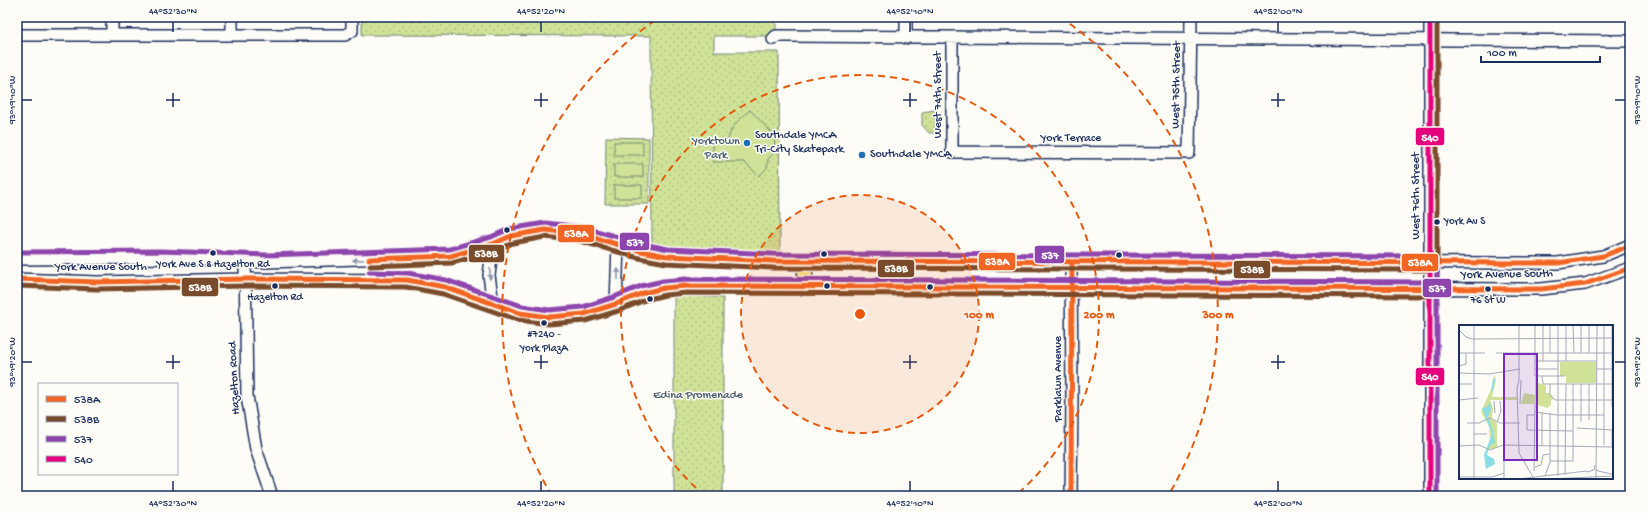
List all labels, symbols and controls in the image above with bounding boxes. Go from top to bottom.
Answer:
text: 44°52'30"N [149,6,198,18]
text: 44°52'20"N [517,6,565,18]
text: 44°52'10"N [886,6,934,18]
text: 44°52'00"N [1254,6,1303,18]
scale bar [1481,38,1600,64]
street label: West 75th Street [1169,40,1185,129]
text: 100 m [1486,47,1517,61]
street label: West 74th Street [932,51,946,138]
text: 93°19'10"W [7,75,19,125]
text: 93°19'10"W [1632,75,1644,125]
line badge: 540 [1415,127,1445,146]
place label: Southdale YMCA Tri-City Skatepark [754,129,845,157]
street label: York Terrace [1040,132,1102,146]
text: 540 [1421,133,1439,145]
park label: Yorktown Park [691,135,740,163]
marker: Southdale YMCA Tri-City Skatepark [742,138,752,148]
place label: Southdale YMCA [870,148,953,162]
marker: Southdale YMCA [857,150,867,160]
street label: West 76th Street [1410,151,1424,240]
place label: York Av S [1443,216,1486,228]
marker: York Av S [1432,217,1442,227]
line badge: 538A [557,224,595,243]
unlabelled marker [502,225,512,235]
text: 538A [564,229,590,241]
line badge: 537 [619,232,650,251]
text: 537 [626,238,645,250]
line badge: 538B [468,244,505,263]
line badge: 537 [1034,245,1065,264]
marker: York Ave S & Hazelton Rd [208,248,218,258]
text: 538B [474,249,499,261]
unlabelled marker [819,249,829,259]
unlabelled marker [1114,250,1124,260]
text: 537 [1041,251,1060,263]
line badge: 538A [978,252,1016,271]
line badge: 538A [1401,253,1439,272]
one-way arrow [352,256,364,263]
text: 538A [985,257,1011,269]
text: 538A [1408,258,1434,270]
place label: York Ave S & Hazelton Rd [156,259,271,271]
line badge: 538B [877,259,915,278]
line badge: 538B [1233,260,1271,279]
street label: York Avenue South [54,261,148,275]
text: 538B [884,264,909,276]
text: 538B [1240,265,1265,277]
one-way arrow [615,267,621,280]
street label: York Avenue South [1460,267,1554,283]
one-way arrow [486,268,493,280]
line badge: 538B [181,277,219,297]
line badge: 537 [1422,278,1452,298]
marker: Hazelton Rd [270,281,280,291]
unlabelled marker [822,281,832,291]
unlabelled marker [925,282,935,292]
text: 538B [188,283,213,295]
text: 537 [1428,284,1447,296]
marker: 76 St W [1483,284,1493,294]
place label: Hazelton Rd [247,292,304,304]
unlabelled marker [645,294,655,304]
place label: 76 St W [1469,295,1506,307]
centre of rings [853,307,867,321]
text: 100 m [963,309,994,323]
text: 200 m [1084,309,1115,323]
text: 300 m [1201,309,1234,323]
marker: #7240 - York PlazA [539,318,549,328]
inset map [1459,325,1613,479]
place label: #7240 - York PlazA [519,329,569,355]
street label: Parklawn Avenue [1052,335,1066,423]
text: 93°19'20"W [7,337,19,388]
text: 93°19'20"W [1632,337,1644,388]
street label: Hazelton Road [226,340,244,415]
line badge: 540 [1415,367,1445,386]
text: 540 [1421,372,1439,384]
legend [38,383,178,475]
park label: Edina Promenade [653,389,744,403]
text: 538A [74,394,101,408]
text: 538B [74,414,100,428]
text: 537 [74,434,94,448]
text: 540 [74,454,93,468]
text: 44°52'30"N [149,498,198,510]
text: 44°52'20"N [517,498,565,510]
text: 44°52'10"N [886,498,934,510]
text: 44°52'00"N [1254,498,1303,510]

